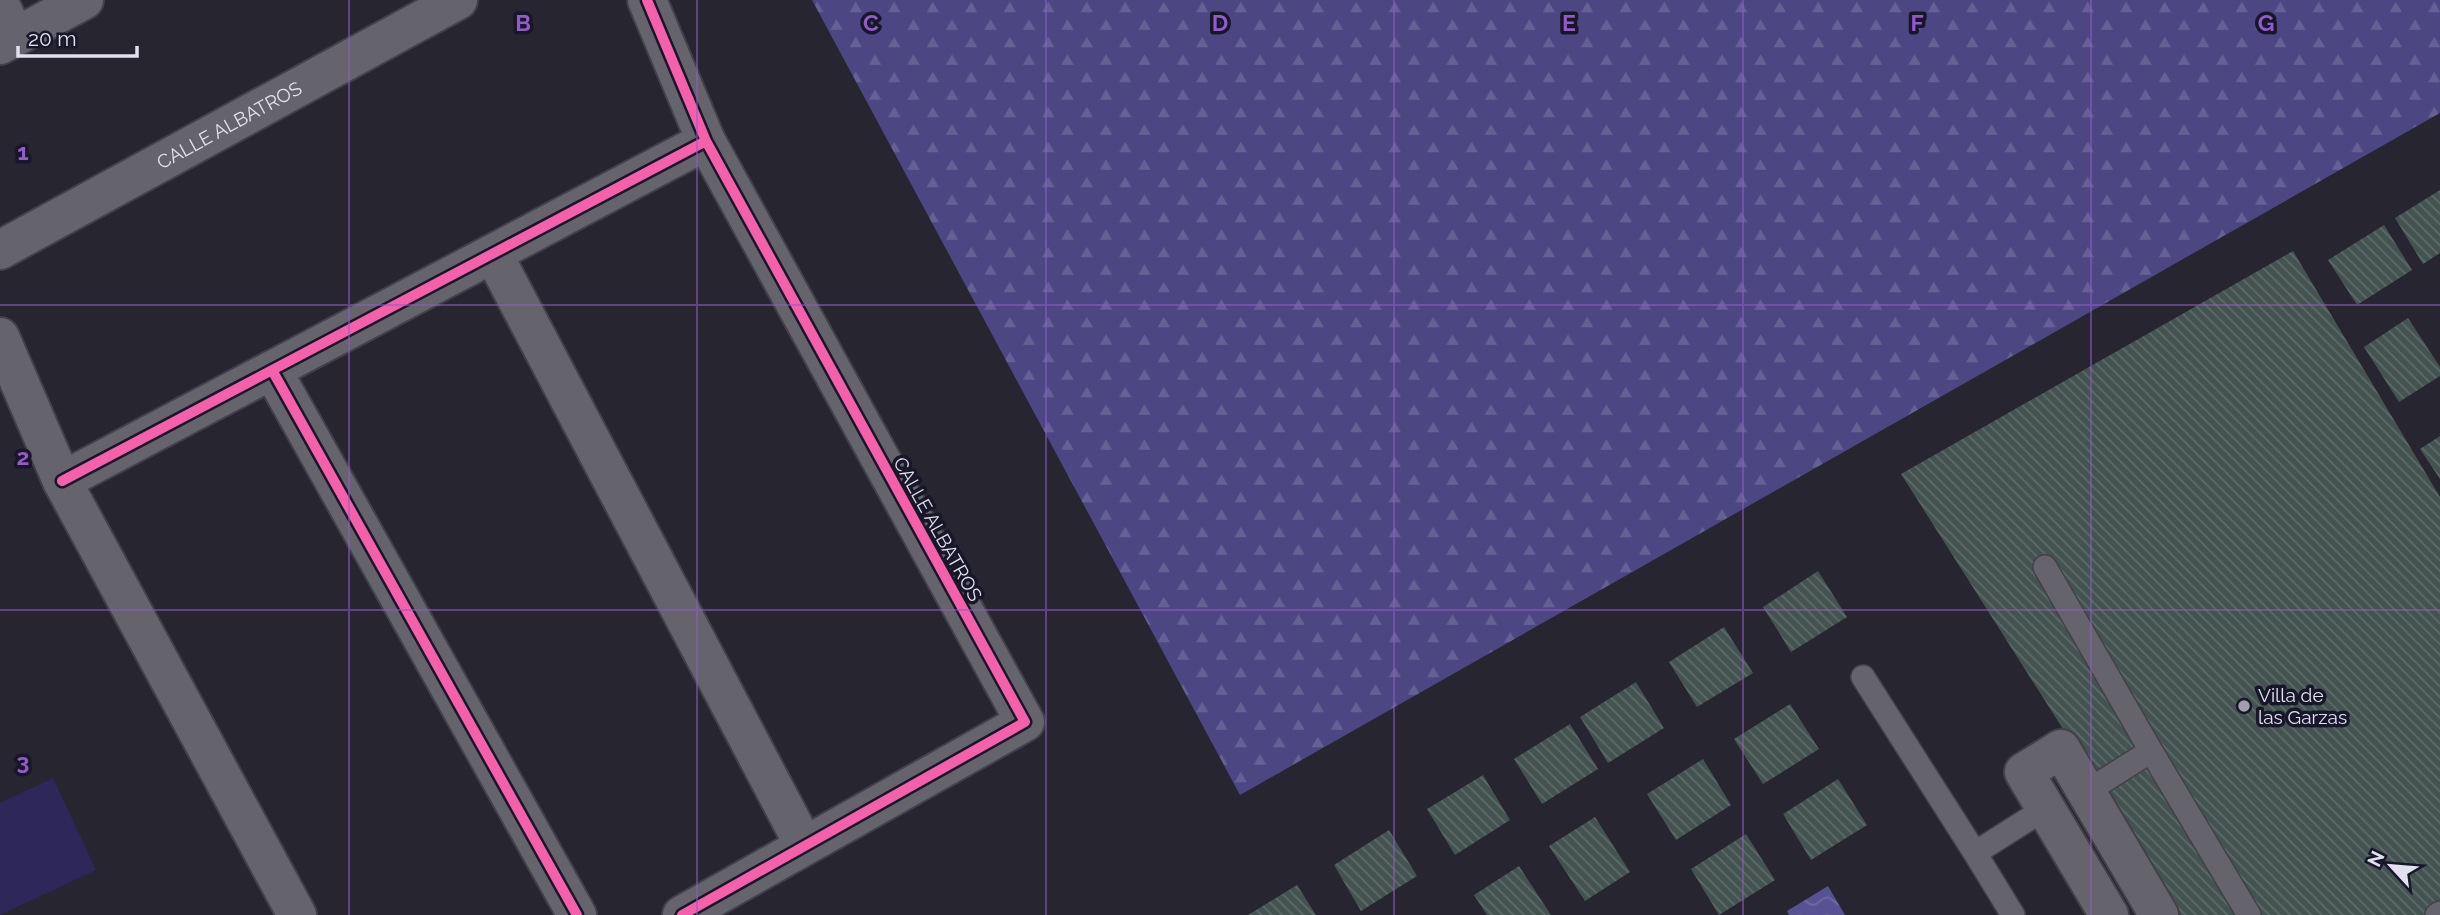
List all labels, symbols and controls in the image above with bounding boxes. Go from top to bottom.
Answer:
text: B [515,9,531,36]
text: C [863,9,879,36]
text: D [1212,9,1228,36]
text: E [1562,9,1576,36]
text: F [1910,9,1924,36]
text: G [2258,9,2274,36]
scale bar [18,14,136,58]
text: 20 m [28,26,76,51]
street label: CALLE ALBATROS [153,77,305,173]
text: 1 [17,138,29,165]
text: 2 [17,443,29,470]
street label: CALLE ALBATROS [889,453,987,605]
place label: Villa de las Garzas [2258,684,2347,728]
marker: Villa de las Garzas [2236,698,2252,714]
text: 3 [17,748,29,775]
north arrow [2356,831,2426,901]
text: N [2363,847,2389,870]

